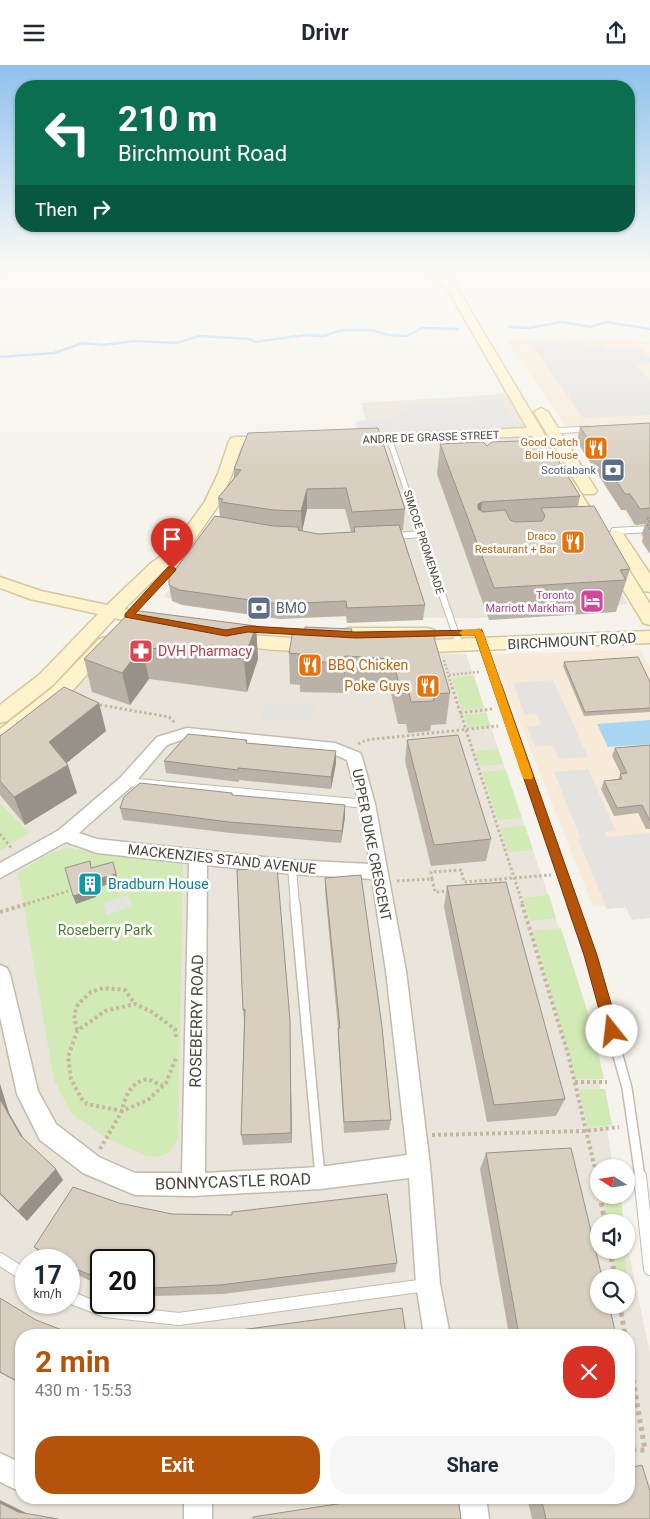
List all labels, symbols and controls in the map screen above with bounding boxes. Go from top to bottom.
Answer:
icon: menu [20,19,48,47]
icon: share [602,19,630,47]
text: Drivr [301,20,349,45]
text: 210 m [118,99,217,140]
icon: left [35,100,100,165]
text: Birchmount Road [118,141,287,166]
icon: right [87,195,115,223]
text: Then [35,198,77,221]
street label: ANDRE DE GRASSE STREET [362,429,500,446]
restaurant icon: Good Catch Boil House [583,435,609,461]
place label: Good Catch Boil House [520,436,578,462]
bank icon: Scotiabank [600,457,626,483]
place label: Scotiabank [541,464,596,477]
street label: SIMCOE PROMENADE [401,489,446,596]
pin [151,518,193,569]
icon: arrive [158,525,186,553]
restaurant icon: Draco Restaurant + Bar [560,529,586,555]
place label: Draco Restaurant + Bar [475,530,556,556]
hotel icon: Toronto Marriott Markham [579,588,605,614]
place label: Toronto Marriott Markham [486,589,574,615]
bank icon: BMO [246,595,272,621]
place label: BMO [276,600,307,616]
street label: BIRCHMOUNT ROAD [507,630,637,652]
pharmacy icon: DVH Pharmacy [128,638,154,664]
place label: DVH Pharmacy [158,643,253,659]
restaurant icon: BBQ Chicken [297,652,323,678]
place label: BBQ Chicken [328,657,408,673]
restaurant icon: Poke Guys [415,673,441,699]
place label: Poke Guys [344,678,410,694]
street label: UPPER DUKE CRESCENT [349,768,395,923]
street label: MACKENZIES STAND AVENUE [127,841,317,877]
building icon: Bradburn House [77,871,103,897]
place label: Bradburn House [108,876,209,892]
park label: Roseberry Park [58,922,153,938]
street label: ROSEBERRY ROAD [186,954,207,1088]
position arrow [585,1004,637,1056]
north arrow [590,1159,635,1204]
map controls [590,1159,635,1314]
street label: BONNYCASTLE ROAD [155,1169,311,1194]
button: sound [590,1214,635,1259]
speed limit sign: 20 [90,1249,155,1314]
text: 17 [33,1261,62,1290]
button: search [590,1269,635,1314]
text: km/h [33,1287,62,1301]
text: 2 min [35,1344,110,1379]
button: close [563,1346,615,1398]
text: 430 m · 15:53 [35,1381,132,1400]
button: Exit [35,1436,320,1494]
button: Share [330,1436,615,1494]

